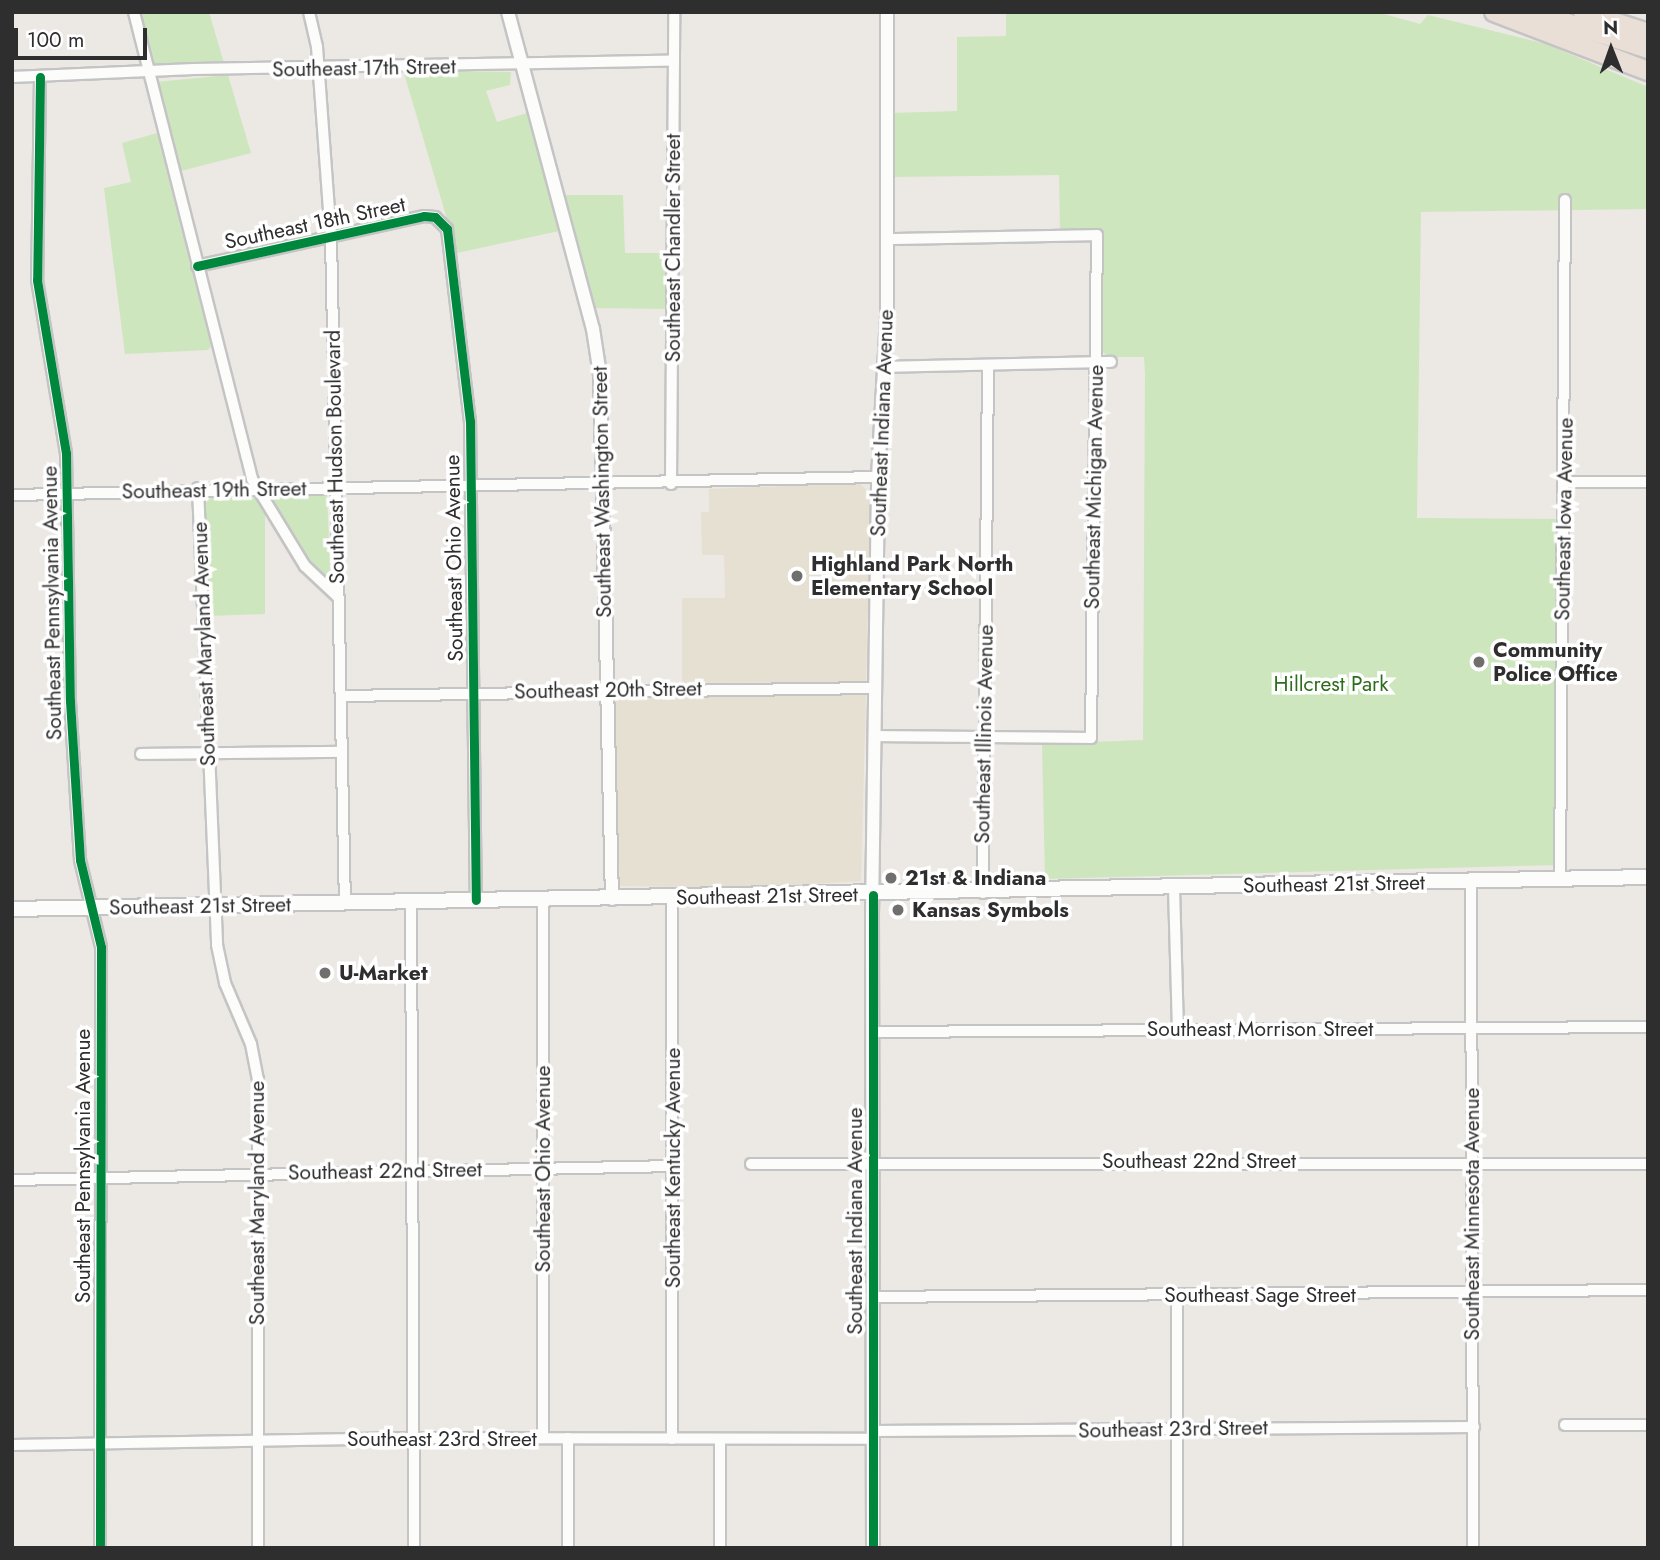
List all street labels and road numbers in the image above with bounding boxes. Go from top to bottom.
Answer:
street label: Southeast 17th Street [272,54,456,82]
street label: Southeast Chandler Street [660,134,686,362]
street label: Southeast 18th Street [222,192,408,254]
street label: Southeast Indiana Avenue [865,309,899,537]
street label: Southeast Hudson Boulevard [320,330,350,584]
street label: Southeast Michigan Avenue [1079,365,1109,609]
street label: Southeast Washington Street [587,366,617,618]
street label: Southeast Iowa Avenue [1550,417,1578,621]
street label: Southeast Ohio Avenue [440,454,468,662]
street label: Southeast Pennsylvania Avenue [37,466,67,740]
street label: Southeast 19th Street [121,476,307,504]
street label: Southeast Maryland Avenue [187,521,221,767]
street label: Southeast Illinois Avenue [969,624,999,844]
street label: Southeast 20th Street [514,676,702,704]
street label: Southeast 21st Street [1243,870,1425,898]
street label: Southeast 21st Street [676,882,858,910]
street label: Southeast 21st Street [109,892,291,920]
street label: Southeast Morrison Street [1147,1016,1373,1042]
street label: Southeast Pennsylvania Avenue [70,1029,96,1303]
street label: Southeast Kentucky Avenue [660,1048,686,1288]
street label: Southeast Ohio Avenue [530,1065,556,1273]
street label: Southeast Maryland Avenue [244,1081,270,1325]
street label: Southeast Minnesota Avenue [1459,1088,1485,1340]
street label: Southeast Indiana Avenue [842,1107,868,1335]
street label: Southeast 22nd Street [1102,1148,1296,1174]
street label: Southeast 22nd Street [288,1157,482,1185]
street label: Southeast Sage Street [1164,1282,1356,1308]
street label: Southeast 23rd Street [1078,1415,1268,1443]
street label: Southeast 23rd Street [347,1426,537,1452]

